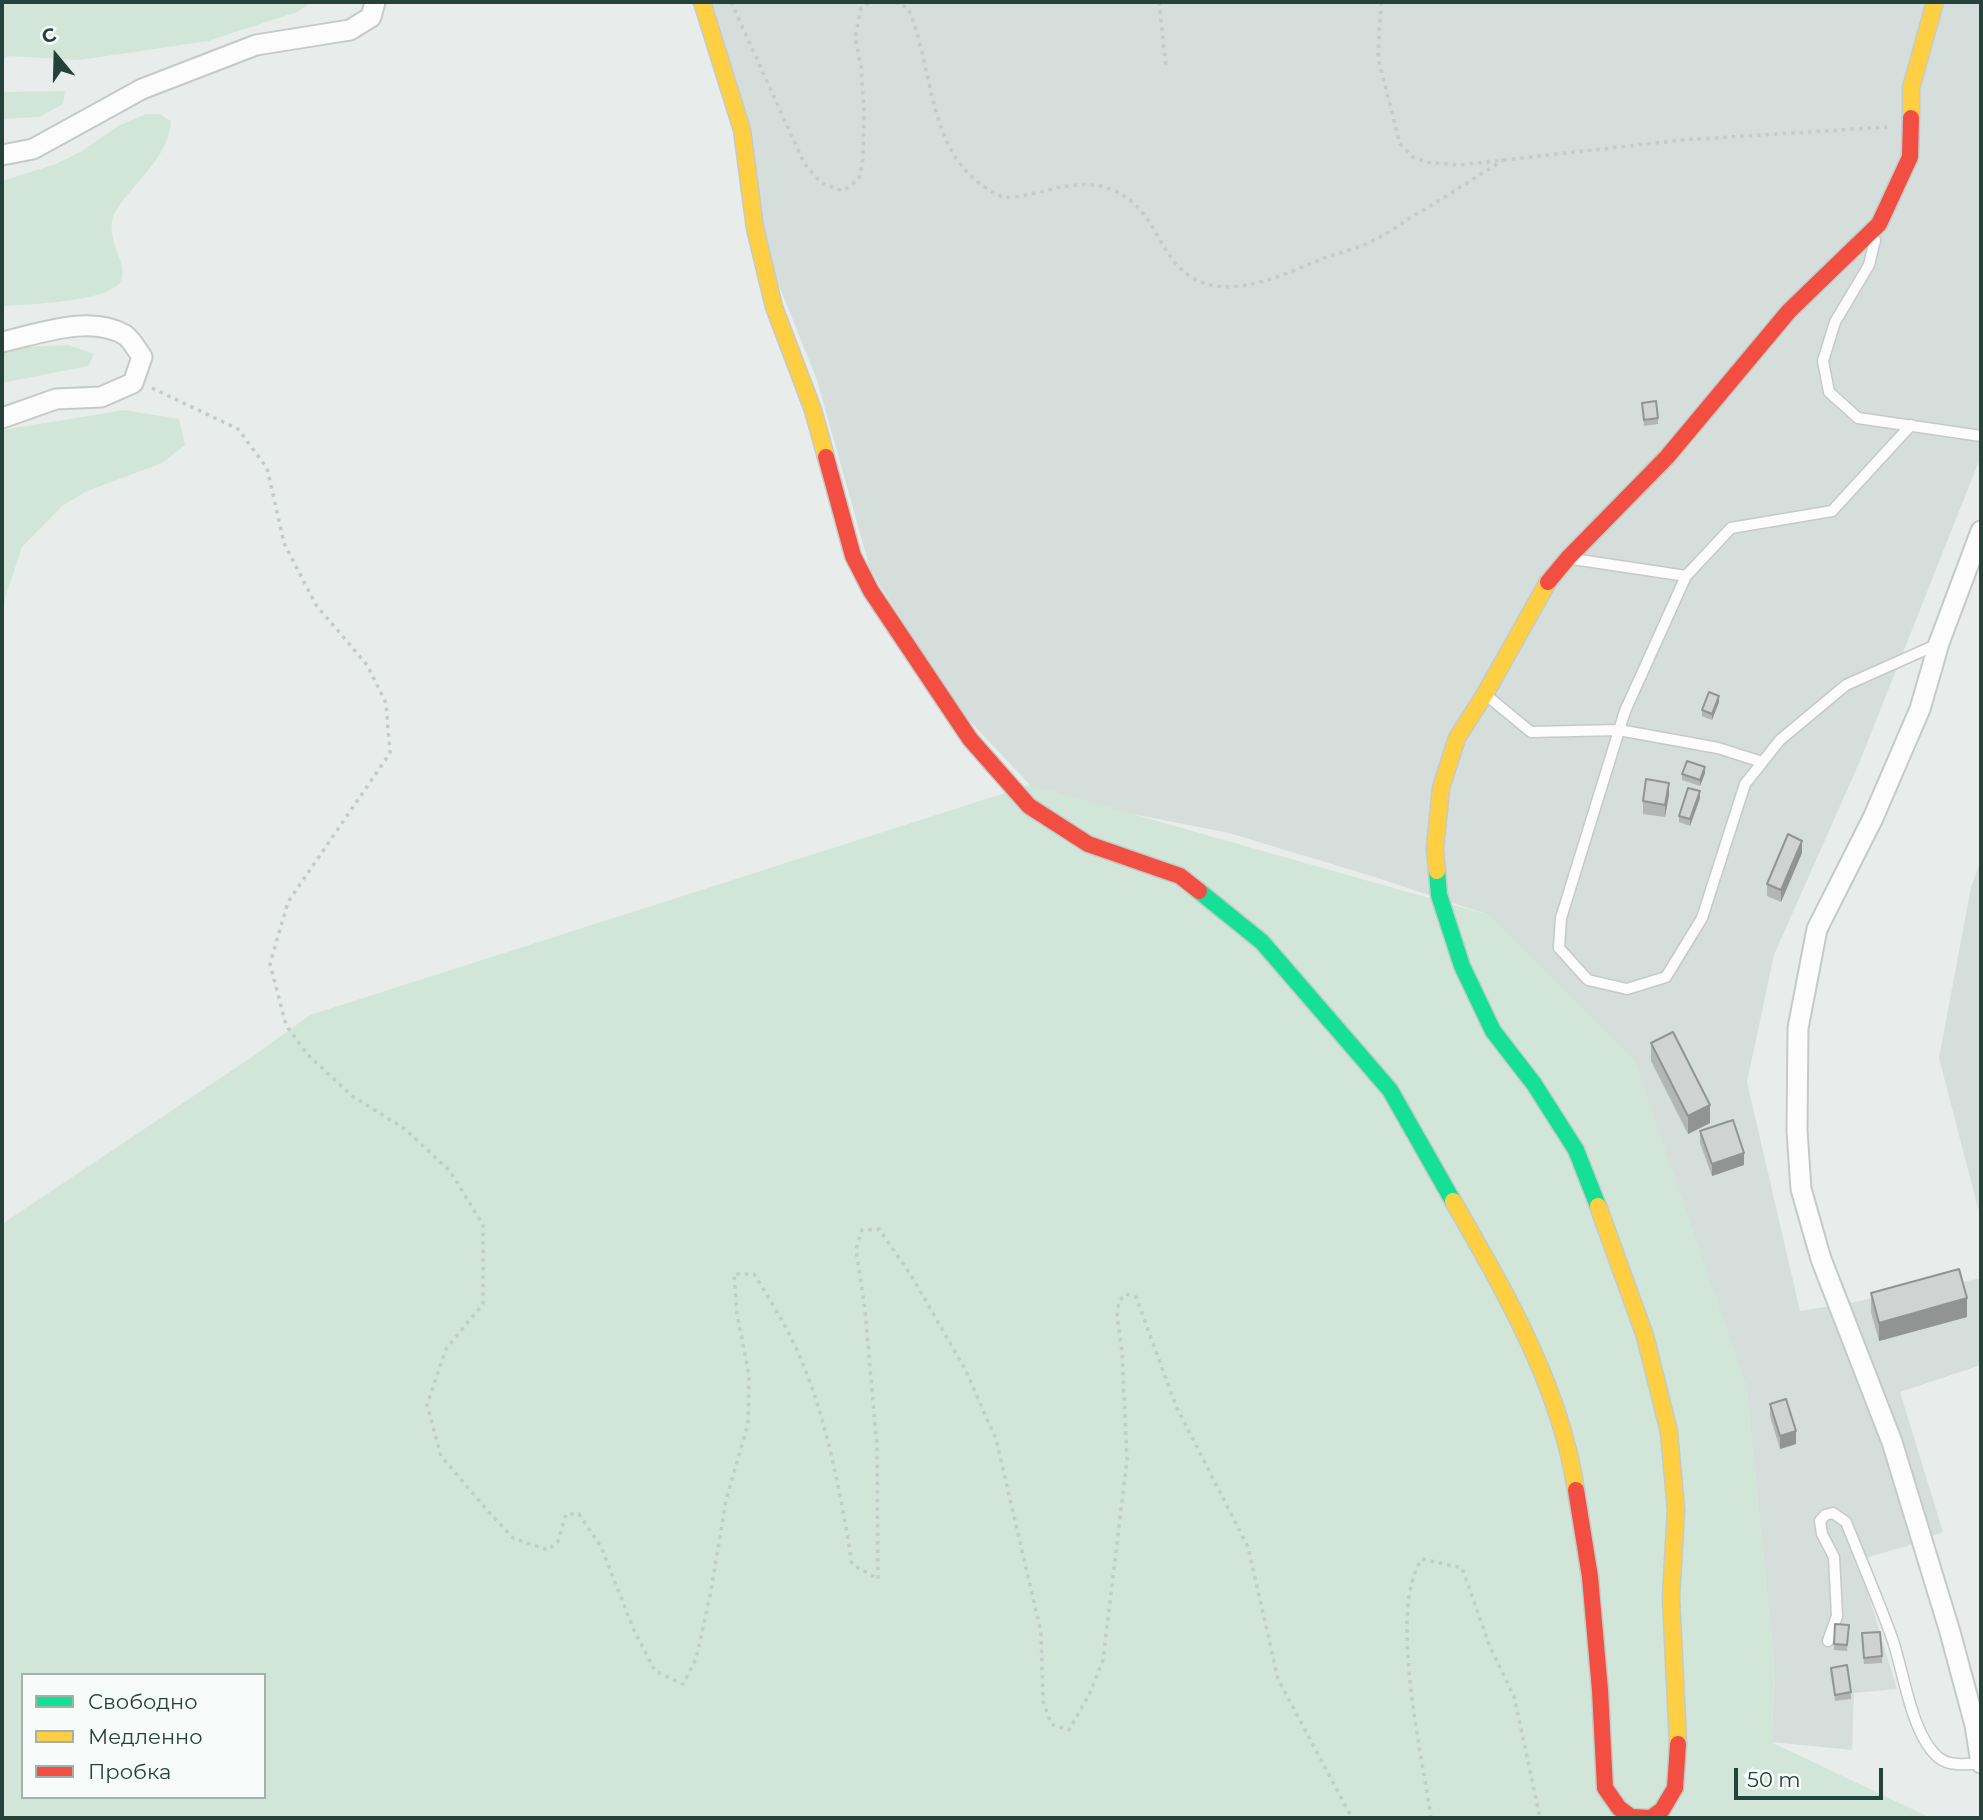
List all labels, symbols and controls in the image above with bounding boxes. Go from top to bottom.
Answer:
north arrow [21,21,91,91]
text: С [39,23,59,49]
legend [21,1673,266,1799]
text: Свободно [88,1689,198,1714]
text: Медленно [88,1724,203,1749]
scale bar [1738,1754,1887,1798]
text: Пробка [88,1759,171,1784]
text: 50 m [1747,1767,1801,1792]

